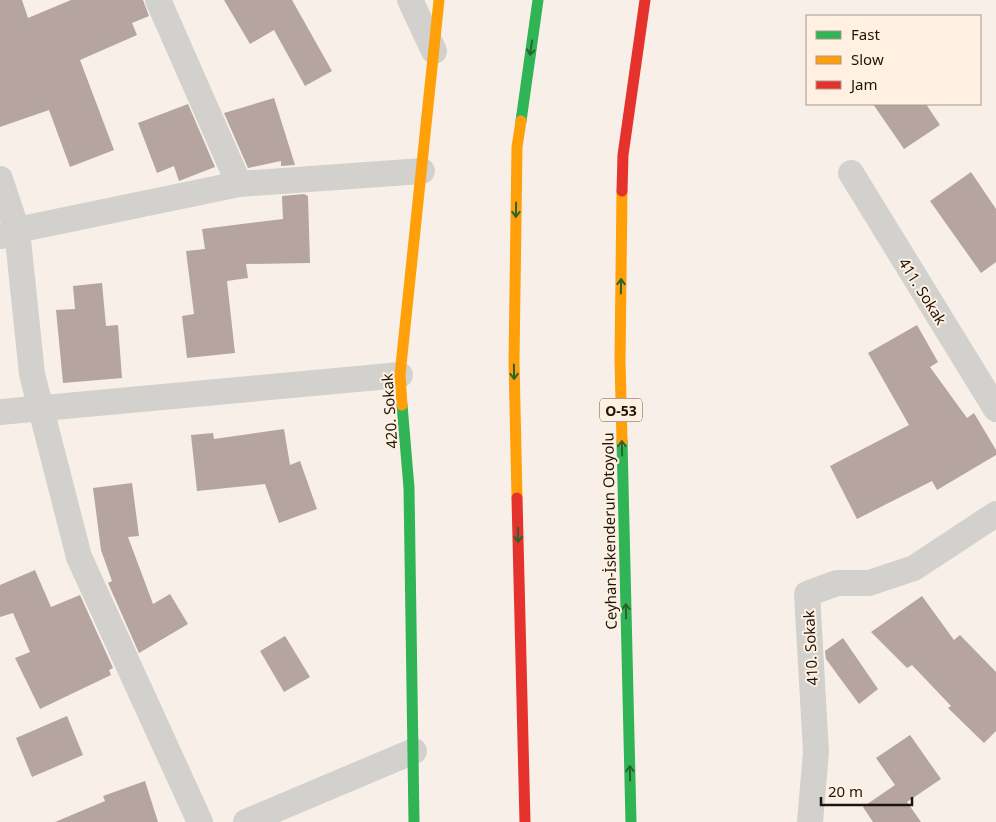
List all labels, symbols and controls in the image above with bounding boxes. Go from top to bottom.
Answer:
legend [806,15,981,105]
text: Fast [851,24,880,44]
one-way arrow [526,40,536,56]
text: Slow [851,49,884,69]
text: Jam [849,74,878,94]
one-way arrow [511,201,521,217]
street label: 411. Sokak [895,254,951,328]
one-way arrow [616,278,626,294]
one-way arrow [509,364,519,380]
street label: 420. Sokak [376,373,402,449]
road number: O-53 [600,398,642,422]
street label: Ceyhan-İskenderun Otoyolu [597,432,621,630]
one-way arrow [618,441,627,457]
one-way arrow [513,526,523,542]
one-way arrow [622,603,631,619]
street label: 410. Sokak [798,610,822,686]
one-way arrow [626,766,635,782]
scale bar [821,774,912,806]
text: 20 m [828,781,863,801]

